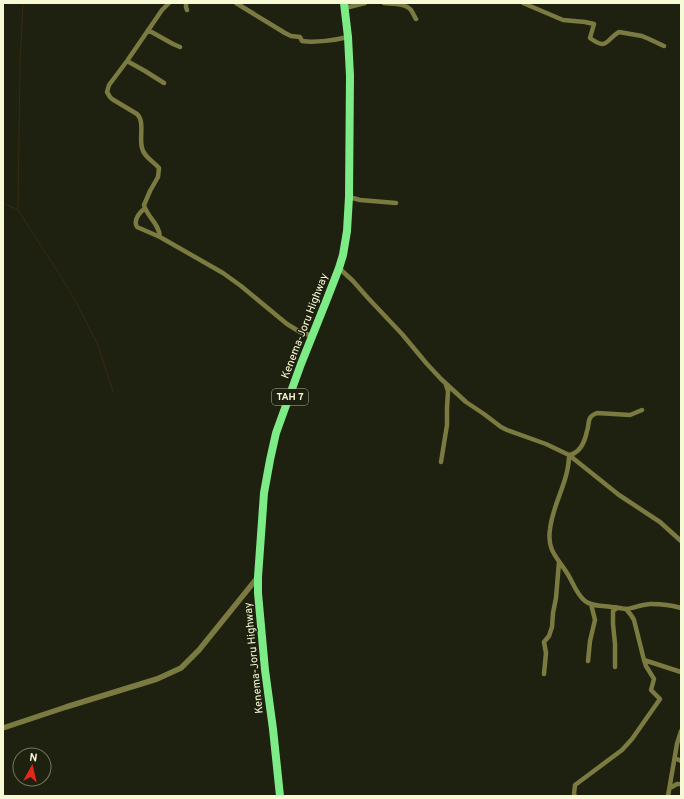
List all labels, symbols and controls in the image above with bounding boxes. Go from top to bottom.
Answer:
street label: Kenema-Joru Highway [278,271,332,381]
road number: TAH 7 [272,389,308,405]
street label: Kenema-Joru Highway [241,601,267,714]
north arrow [12,747,52,787]
text: N [28,751,38,766]

